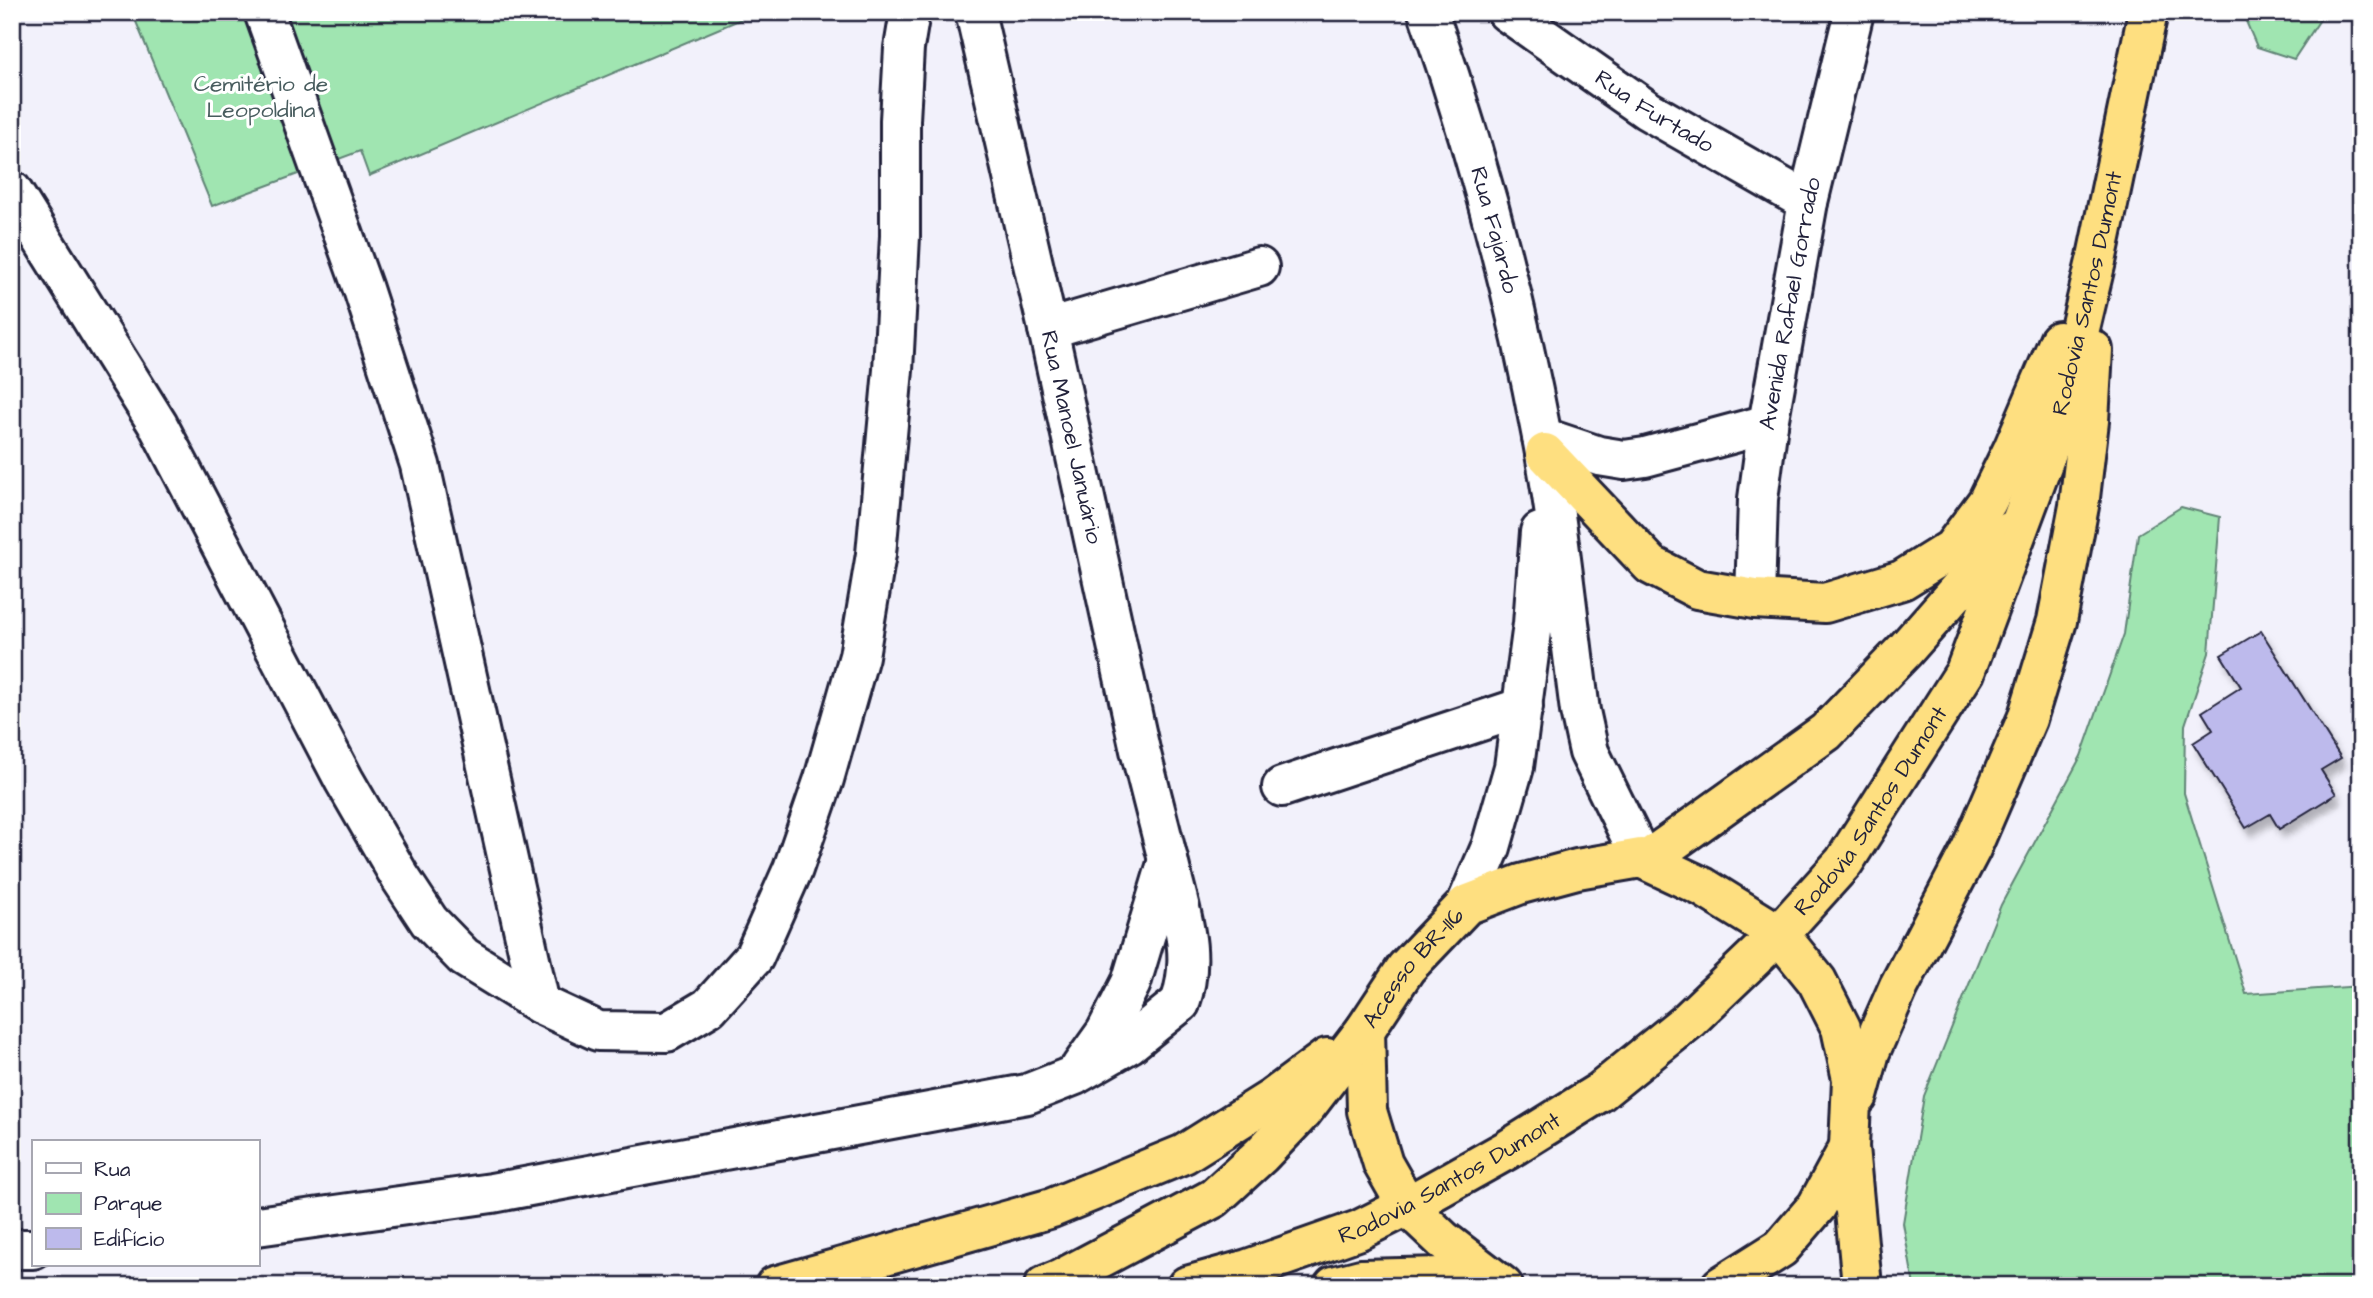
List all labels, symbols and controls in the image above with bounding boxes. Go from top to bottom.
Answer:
street label: Rua Furtado [1588,62,1720,161]
park label: Cemitério de Leopoldina [194,68,328,126]
street label: Rua Fajardo [1462,163,1527,297]
street label: Rodovia Santos Dumont [2044,167,2131,418]
street label: Avenida Rafael Gorrado [1751,174,1829,433]
street label: Rua Manoel Januário [1033,328,1110,547]
street label: Rodovia Santos Dumont [1787,699,1956,923]
street label: Acesso BR-116 [1355,900,1472,1034]
street label: Rodovia Santos Dumont [1334,1104,1567,1252]
legend [32,1140,259,1266]
text: Rua [94,1155,131,1184]
text: Parque [94,1189,162,1218]
text: Edifício [94,1225,164,1254]

